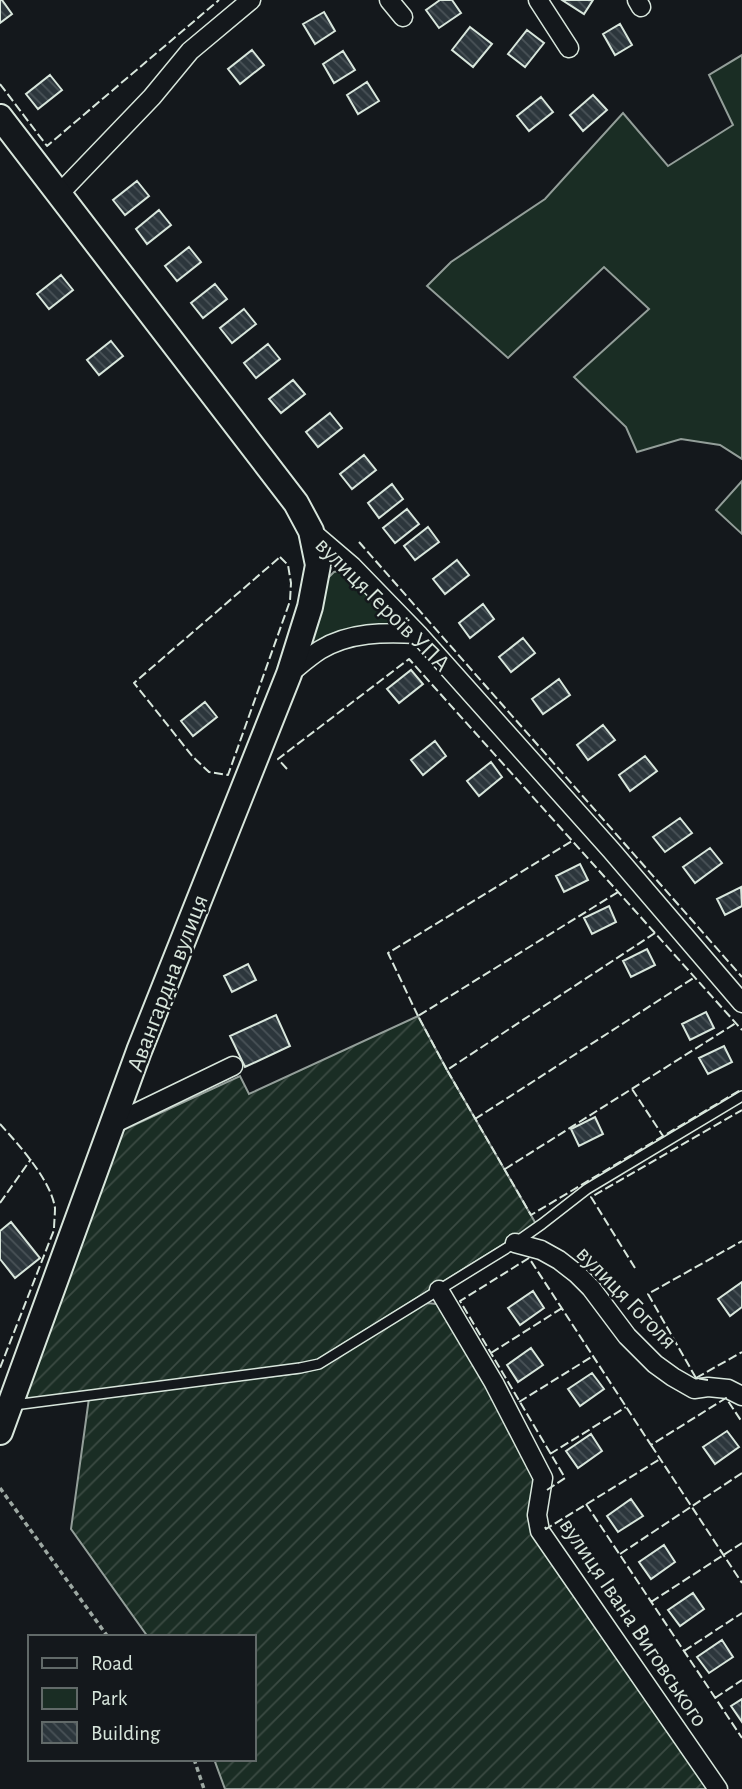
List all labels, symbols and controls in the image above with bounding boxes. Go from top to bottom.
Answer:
street label: вулиця Героїв УПА [311,533,454,676]
street label: Авангардна вулиця [123,892,213,1075]
street label: вулиця Гоголя [571,1242,681,1354]
street label: вулиця Івана Виговського [555,1514,712,1731]
legend [28,1635,256,1761]
text: Road [91,1653,133,1674]
text: Park [91,1688,128,1709]
text: Building [91,1723,161,1744]

